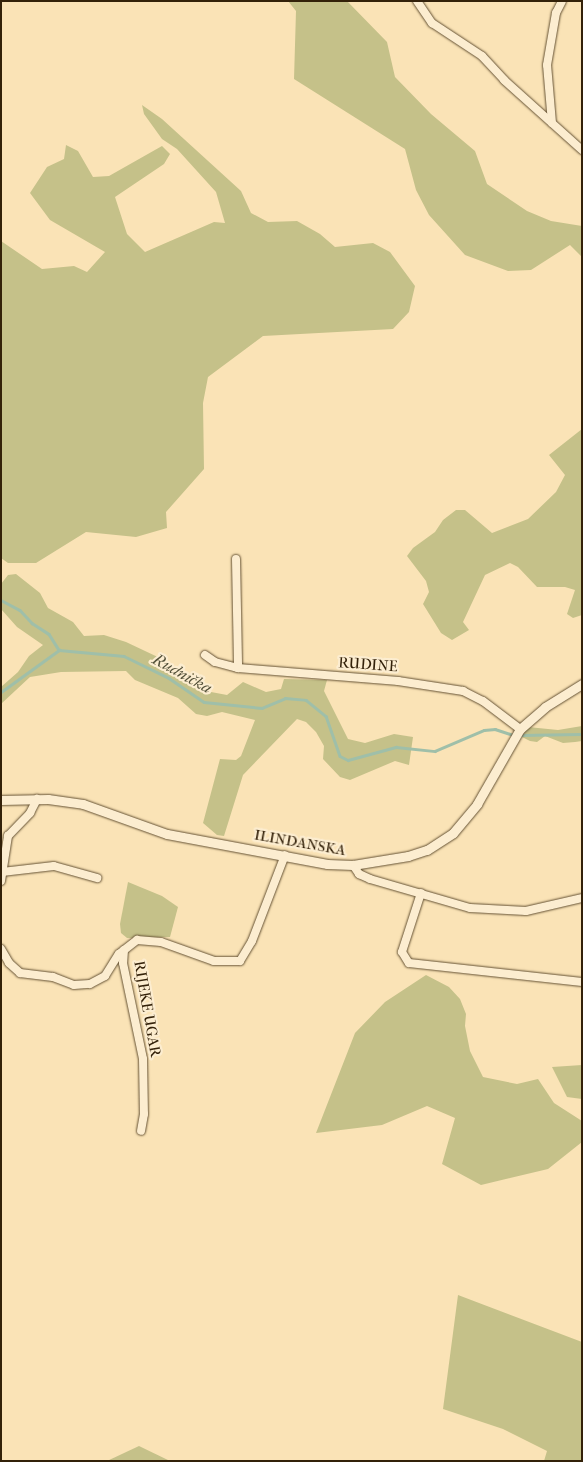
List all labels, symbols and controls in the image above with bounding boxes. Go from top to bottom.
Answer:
water label: Rudnička [149,650,215,698]
street label: RUDINE [338,654,398,676]
street label: ILINDANSKA [253,826,347,860]
street label: RIJEKE UGAR [130,959,164,1059]

